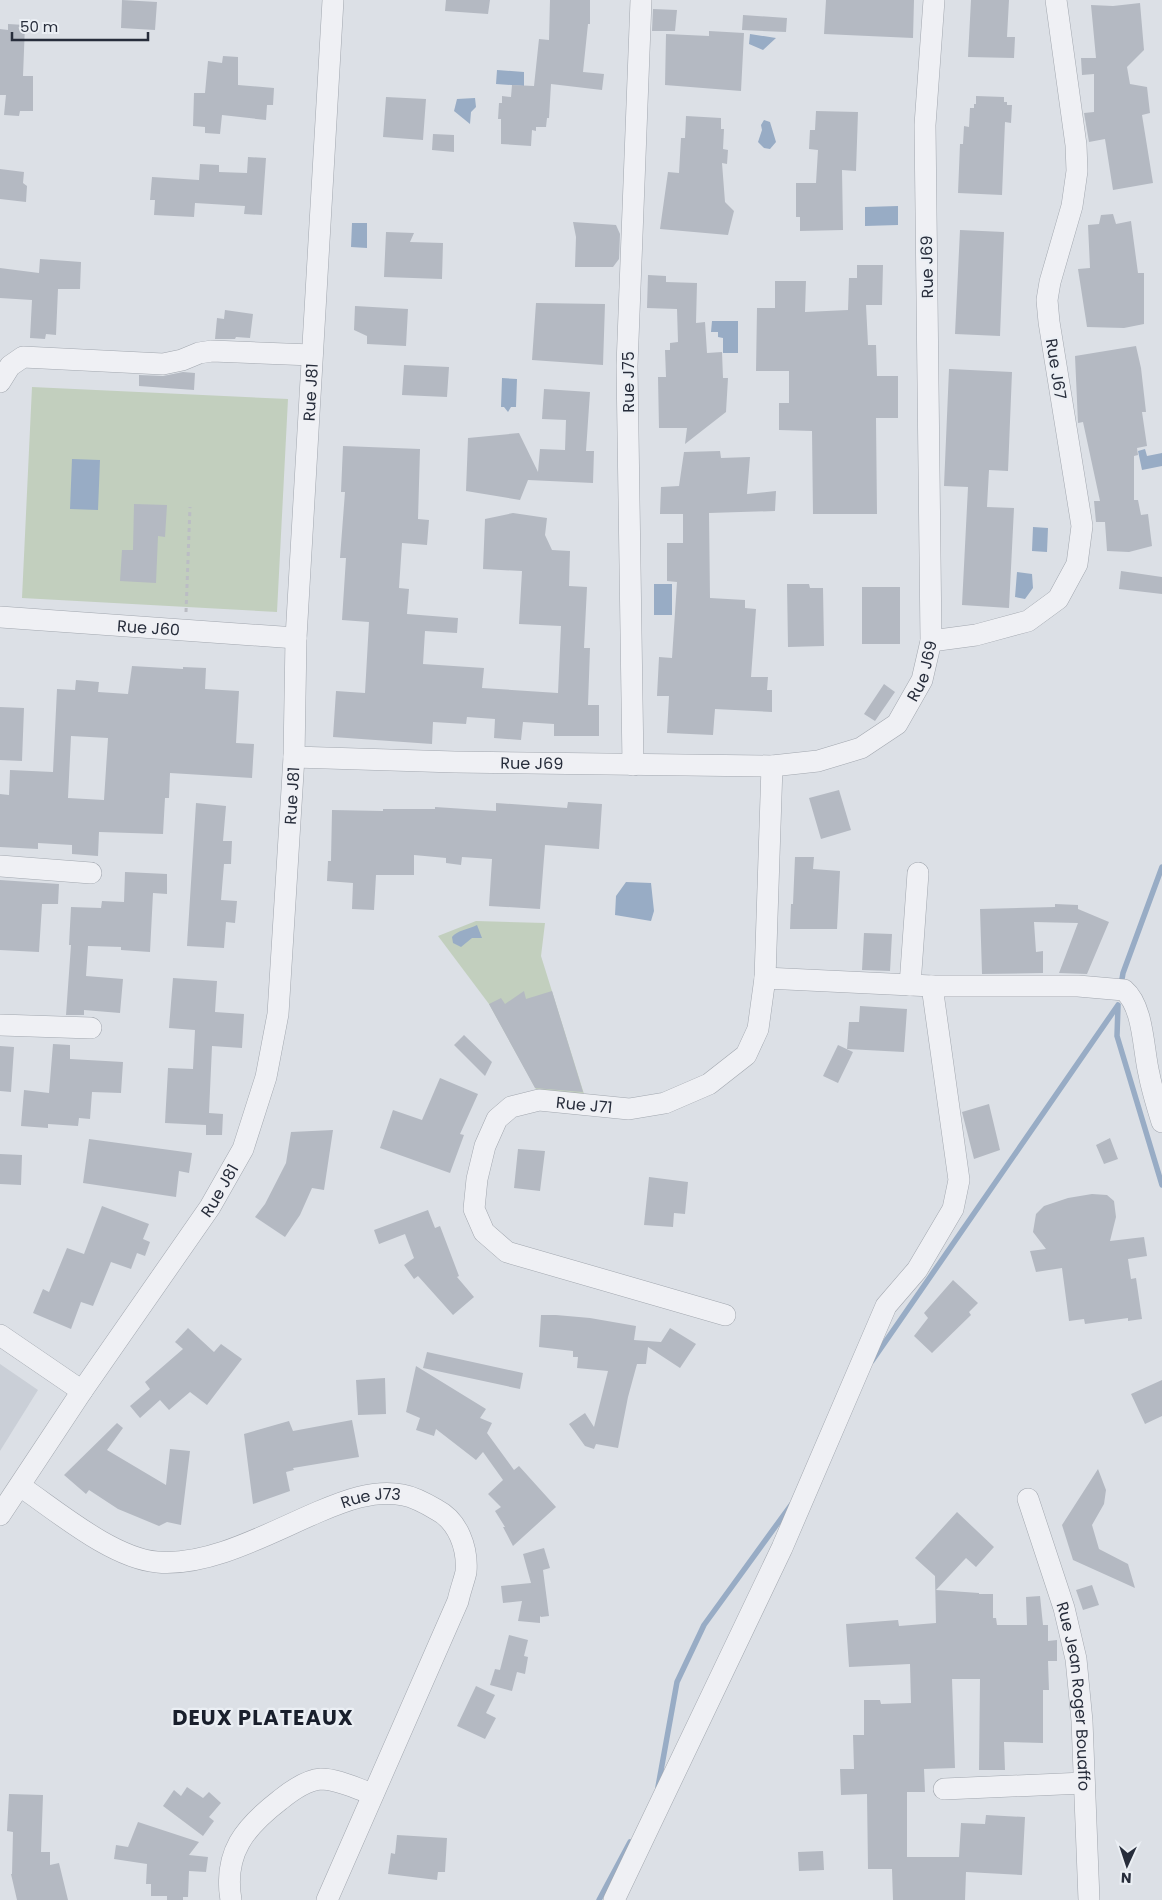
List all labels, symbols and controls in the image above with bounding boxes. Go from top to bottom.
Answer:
scale bar [12,10,149,42]
text: 50 m [20,16,58,37]
street label: Rue J69 [915,235,939,299]
street label: Rue J67 [1040,337,1072,401]
street label: Rue J75 [617,351,640,413]
street label: Rue J81 [297,363,323,422]
street label: Rue J60 [116,614,181,641]
street label: Rue J69 [901,638,942,705]
street label: Rue J69 [500,751,564,775]
street label: Rue J81 [278,766,305,825]
street label: Rue J71 [555,1090,614,1119]
street label: Rue J81 [195,1159,244,1222]
street label: Rue J73 [338,1482,402,1514]
street label: Rue Jean Roger Bouaffo [1051,1598,1096,1791]
district label: DEUX PLATEAUX [172,1703,354,1732]
north arrow [1102,1840,1152,1890]
text: N [1121,1868,1132,1888]

